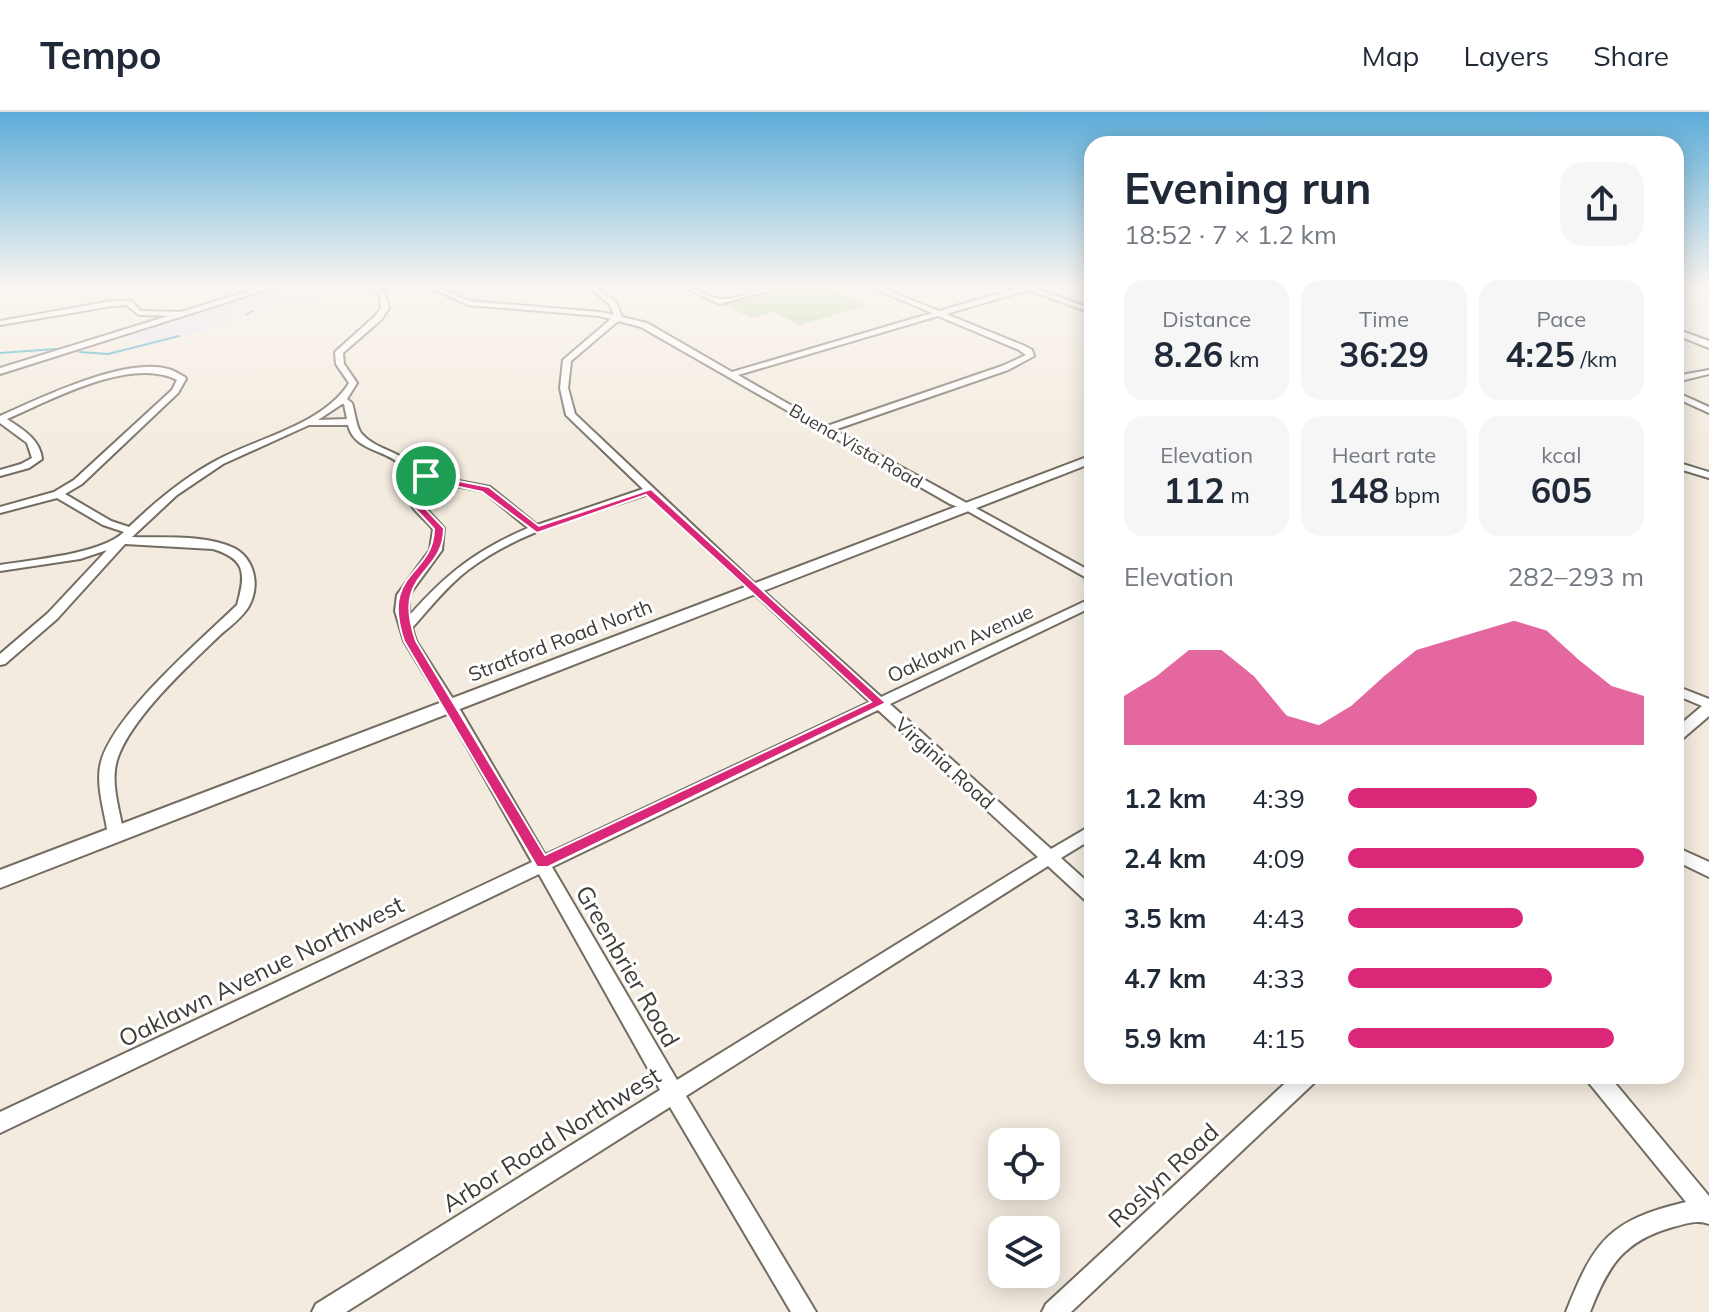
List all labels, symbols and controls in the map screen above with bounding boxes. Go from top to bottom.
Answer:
text: Tempo [40,31,162,79]
text: Map [1362,38,1419,73]
text: Layers [1463,38,1549,73]
text: Share [1593,38,1669,73]
text: Evening run [1124,160,1371,215]
button: share [1560,162,1644,246]
text: 18:52 · 7 × 1.2 km [1124,218,1337,251]
text: Distance [1162,305,1251,333]
text: Time [1359,305,1409,333]
text: Pace [1537,305,1586,333]
text: 8.26 [1154,333,1223,376]
text: 36:29 [1339,333,1429,376]
text: 4:25 [1505,333,1575,376]
text: km [1223,345,1260,373]
text: /km [1575,345,1617,373]
street label: Buena Vista Road [785,399,927,493]
text: Elevation [1160,441,1253,469]
text: Heart rate [1332,441,1436,469]
text: kcal [1541,441,1581,469]
pin [392,442,460,510]
icon: arrive [404,454,448,498]
text: 112 [1164,469,1225,512]
text: 148 [1328,469,1389,512]
text: 605 [1531,469,1592,512]
text: m [1225,481,1250,509]
text: bpm [1389,481,1440,509]
text: Elevation [1124,560,1234,593]
text: 282–293 m [1508,560,1644,593]
street label: Stratford Road North [464,593,656,687]
street label: Oaklawn Avenue [883,598,1037,688]
street label: Virginia Road [890,712,1000,814]
text: 1.2 km [1124,782,1207,815]
text: 4:39 [1252,782,1305,815]
text: 2.4 km [1124,842,1207,875]
text: 4:09 [1252,842,1305,875]
street label: Greenbrier Road [570,880,686,1052]
street label: Oaklawn Avenue Northwest [114,889,408,1053]
text: 3.5 km [1124,902,1207,935]
text: 4:43 [1252,902,1305,935]
text: 4.7 km [1124,962,1207,995]
text: 4:33 [1252,962,1305,995]
text: 5.9 km [1124,1022,1207,1055]
text: 4:15 [1252,1022,1305,1055]
street label: Arbor Road Northwest [436,1060,666,1218]
street label: Roslyn Road [1102,1116,1224,1234]
map controls [988,1128,1060,1288]
button: locate [988,1128,1060,1200]
button: layers [988,1216,1060,1288]

